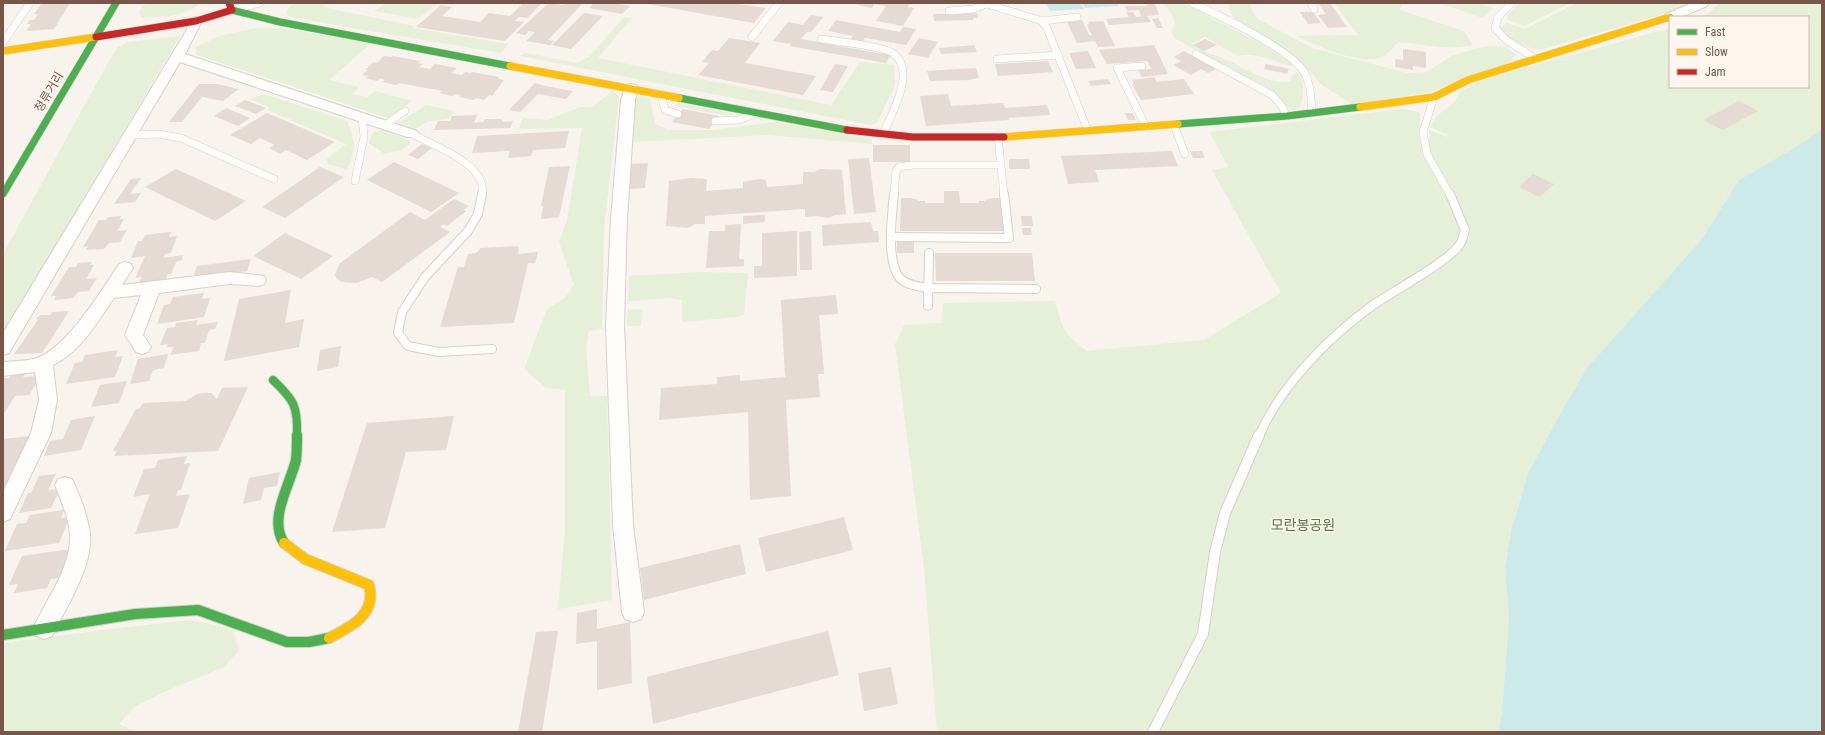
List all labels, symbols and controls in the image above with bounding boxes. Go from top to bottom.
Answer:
legend [1669,16,1809,88]
text: Fast [1705,25,1726,39]
text: Slow [1705,45,1728,59]
text: Jam [1705,65,1726,79]
street label: 청류거리 [32,69,66,115]
park label: 모란봉공원 [1271,517,1335,533]

